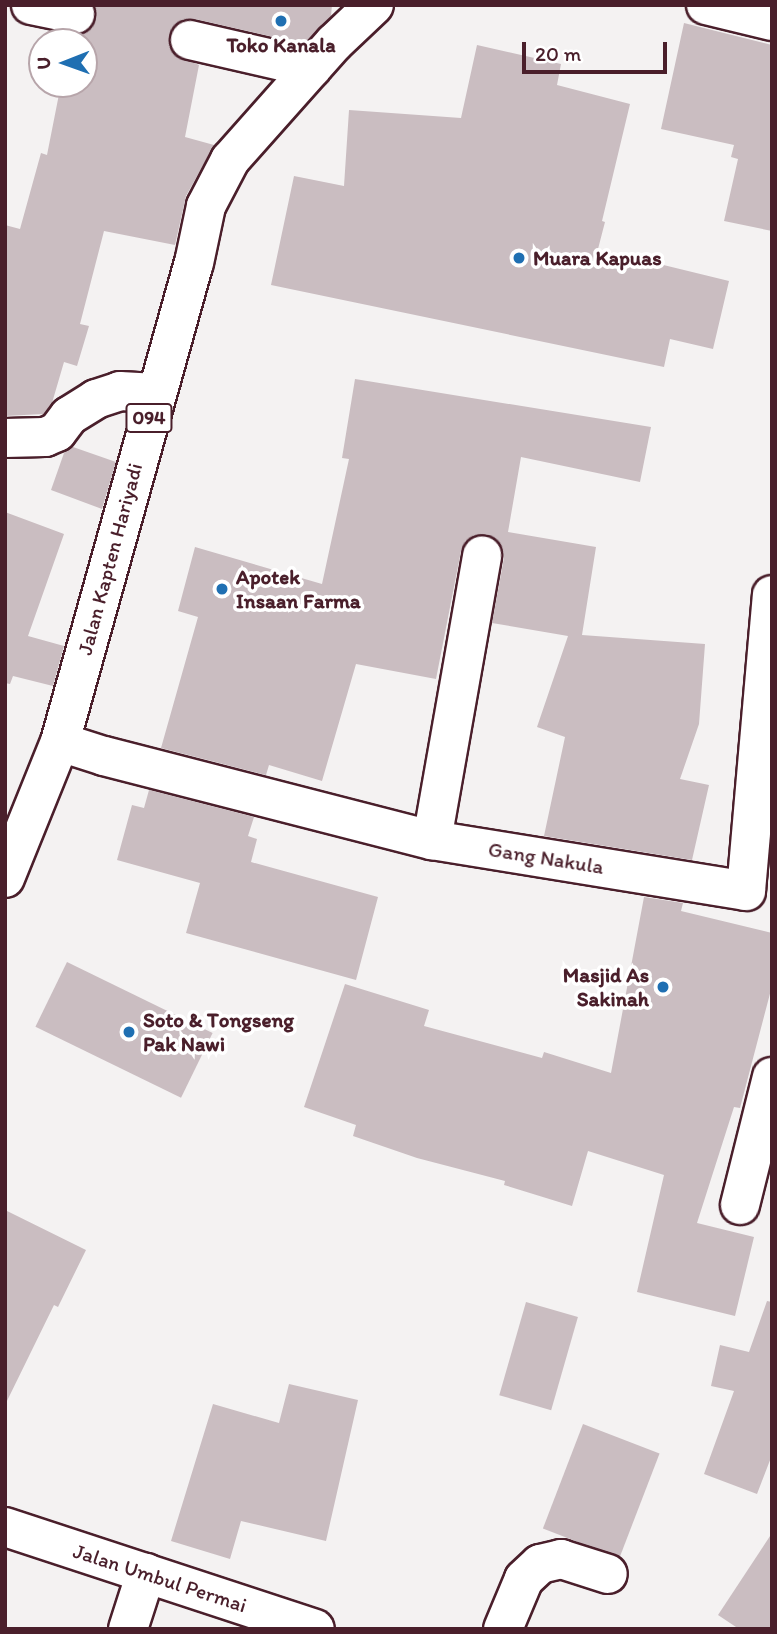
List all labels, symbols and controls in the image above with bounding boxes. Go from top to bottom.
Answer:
marker: Toko Kanala [273,13,289,29]
north arrow [28,28,98,98]
scale bar [525,28,670,72]
place label: Toko Kanala [226,32,336,58]
text: 20 m [535,41,581,66]
text: U [32,57,55,70]
place label: Muara Kapuas [533,245,663,271]
marker: Muara Kapuas [511,250,527,266]
road number: 094 [124,402,174,434]
street label: Jalan Kapten Hariyadi [72,459,148,659]
place label: Apotek Insaan Farma [236,564,360,614]
marker: Apotek Insaan Farma [214,581,230,597]
street label: Gang Nakula [486,836,606,880]
place label: Masjid As Sakinah [563,962,649,1012]
marker: Masjid As Sakinah [655,979,671,995]
place label: Soto & Tongseng Pak Nawi [143,1007,292,1057]
marker: Soto & Tongseng Pak Nawi [121,1024,137,1040]
street label: Jalan Umbul Permai [71,1538,249,1618]

